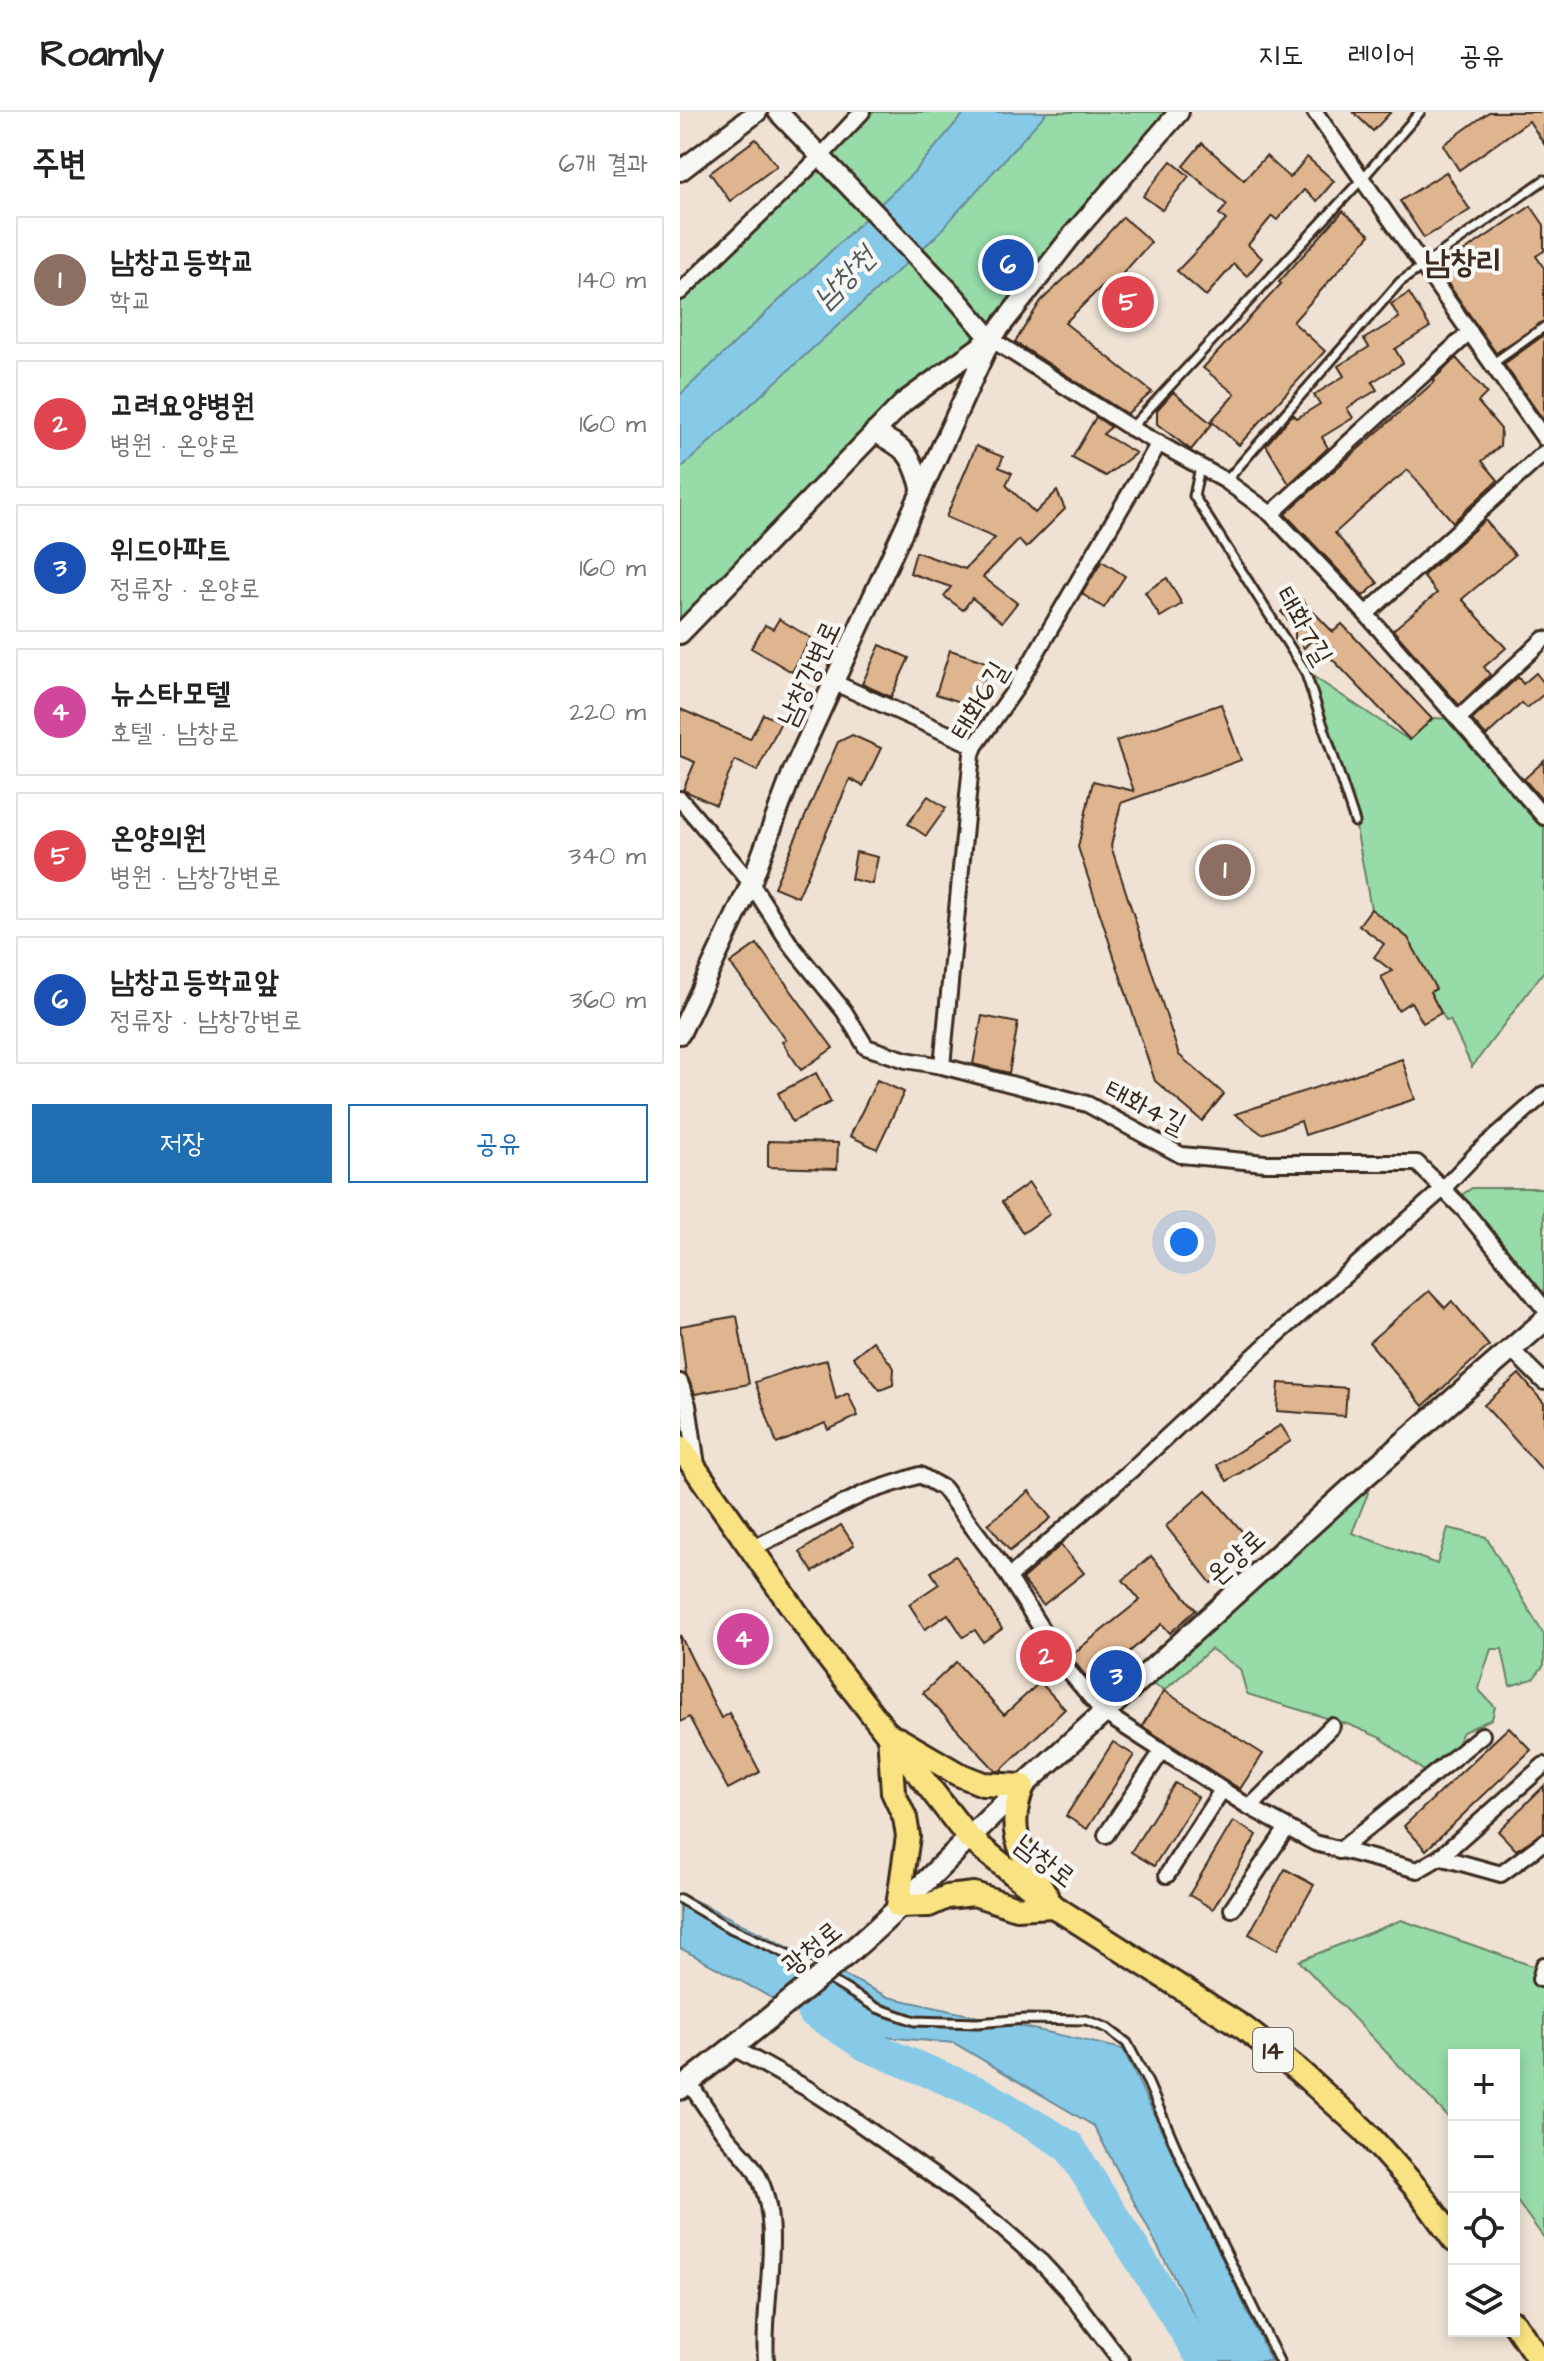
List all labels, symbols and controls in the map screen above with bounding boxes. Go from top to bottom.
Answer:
text: Roamly [40,29,164,81]
text: 지도 [1258,36,1303,75]
text: 레이어 [1347,36,1415,75]
text: 공유 [1459,36,1504,75]
text: 주변 [32,140,87,188]
text: 6개 결과 [559,146,648,182]
water label: 남창천 [804,235,887,318]
pin: 6 [982,235,1034,295]
district label: 남창리 [1424,240,1502,285]
text: 남창고등학교 [110,241,255,283]
text: 1 [58,262,62,298]
text: 140 m [578,262,646,298]
pin: 5 [1102,272,1154,332]
text: 학교 [110,283,152,319]
text: 고려요양병원 [110,385,255,427]
text: 2 [53,406,67,442]
text: 160 m [579,406,646,442]
text: 병원 · 온양로 [110,427,239,463]
text: 위드아파트 [110,529,231,571]
text: 3 [53,550,67,586]
text: 160 m [579,550,646,586]
text: 정류장 · 온양로 [110,571,260,607]
street label: 태화7길 [1266,579,1342,672]
street label: 남창강변로 [768,614,851,733]
street label: 태화6길 [941,654,1018,747]
text: 뉴스타모텔 [110,673,231,715]
text: 4 [51,694,69,730]
text: 220 m [569,694,646,730]
text: 호텔 · 남창로 [110,715,239,751]
text: 온양의원 [110,817,207,859]
text: 5 [51,838,69,874]
text: 340 m [568,838,646,874]
pin: 1 [1199,840,1251,900]
text: 병원 · 남창강변로 [110,859,281,895]
text: 남창고등학교앞 [110,961,279,1003]
text: 6 [52,982,68,1018]
text: 360 m [569,982,646,1018]
text: 정류장 · 남창강변로 [110,1003,302,1039]
street label: 태화4길 [1098,1070,1193,1144]
button: 저장 [32,1104,332,1183]
button: 공유 [348,1104,648,1183]
your location [1164,1222,1204,1262]
street label: 온양로 [1198,1520,1274,1594]
pin: 4 [717,1609,769,1669]
pin: 2 [1020,1626,1072,1686]
pin: 3 [1090,1646,1142,1706]
street label: 남창로 [1006,1825,1084,1897]
street label: 광청로 [773,1912,850,1985]
road number: 14 [1253,2028,1293,2072]
map controls [1448,2049,1520,2337]
button: + [1448,2049,1520,2121]
button: − [1448,2121,1520,2193]
button: locate [1448,2193,1520,2265]
button: layers [1448,2265,1520,2337]

